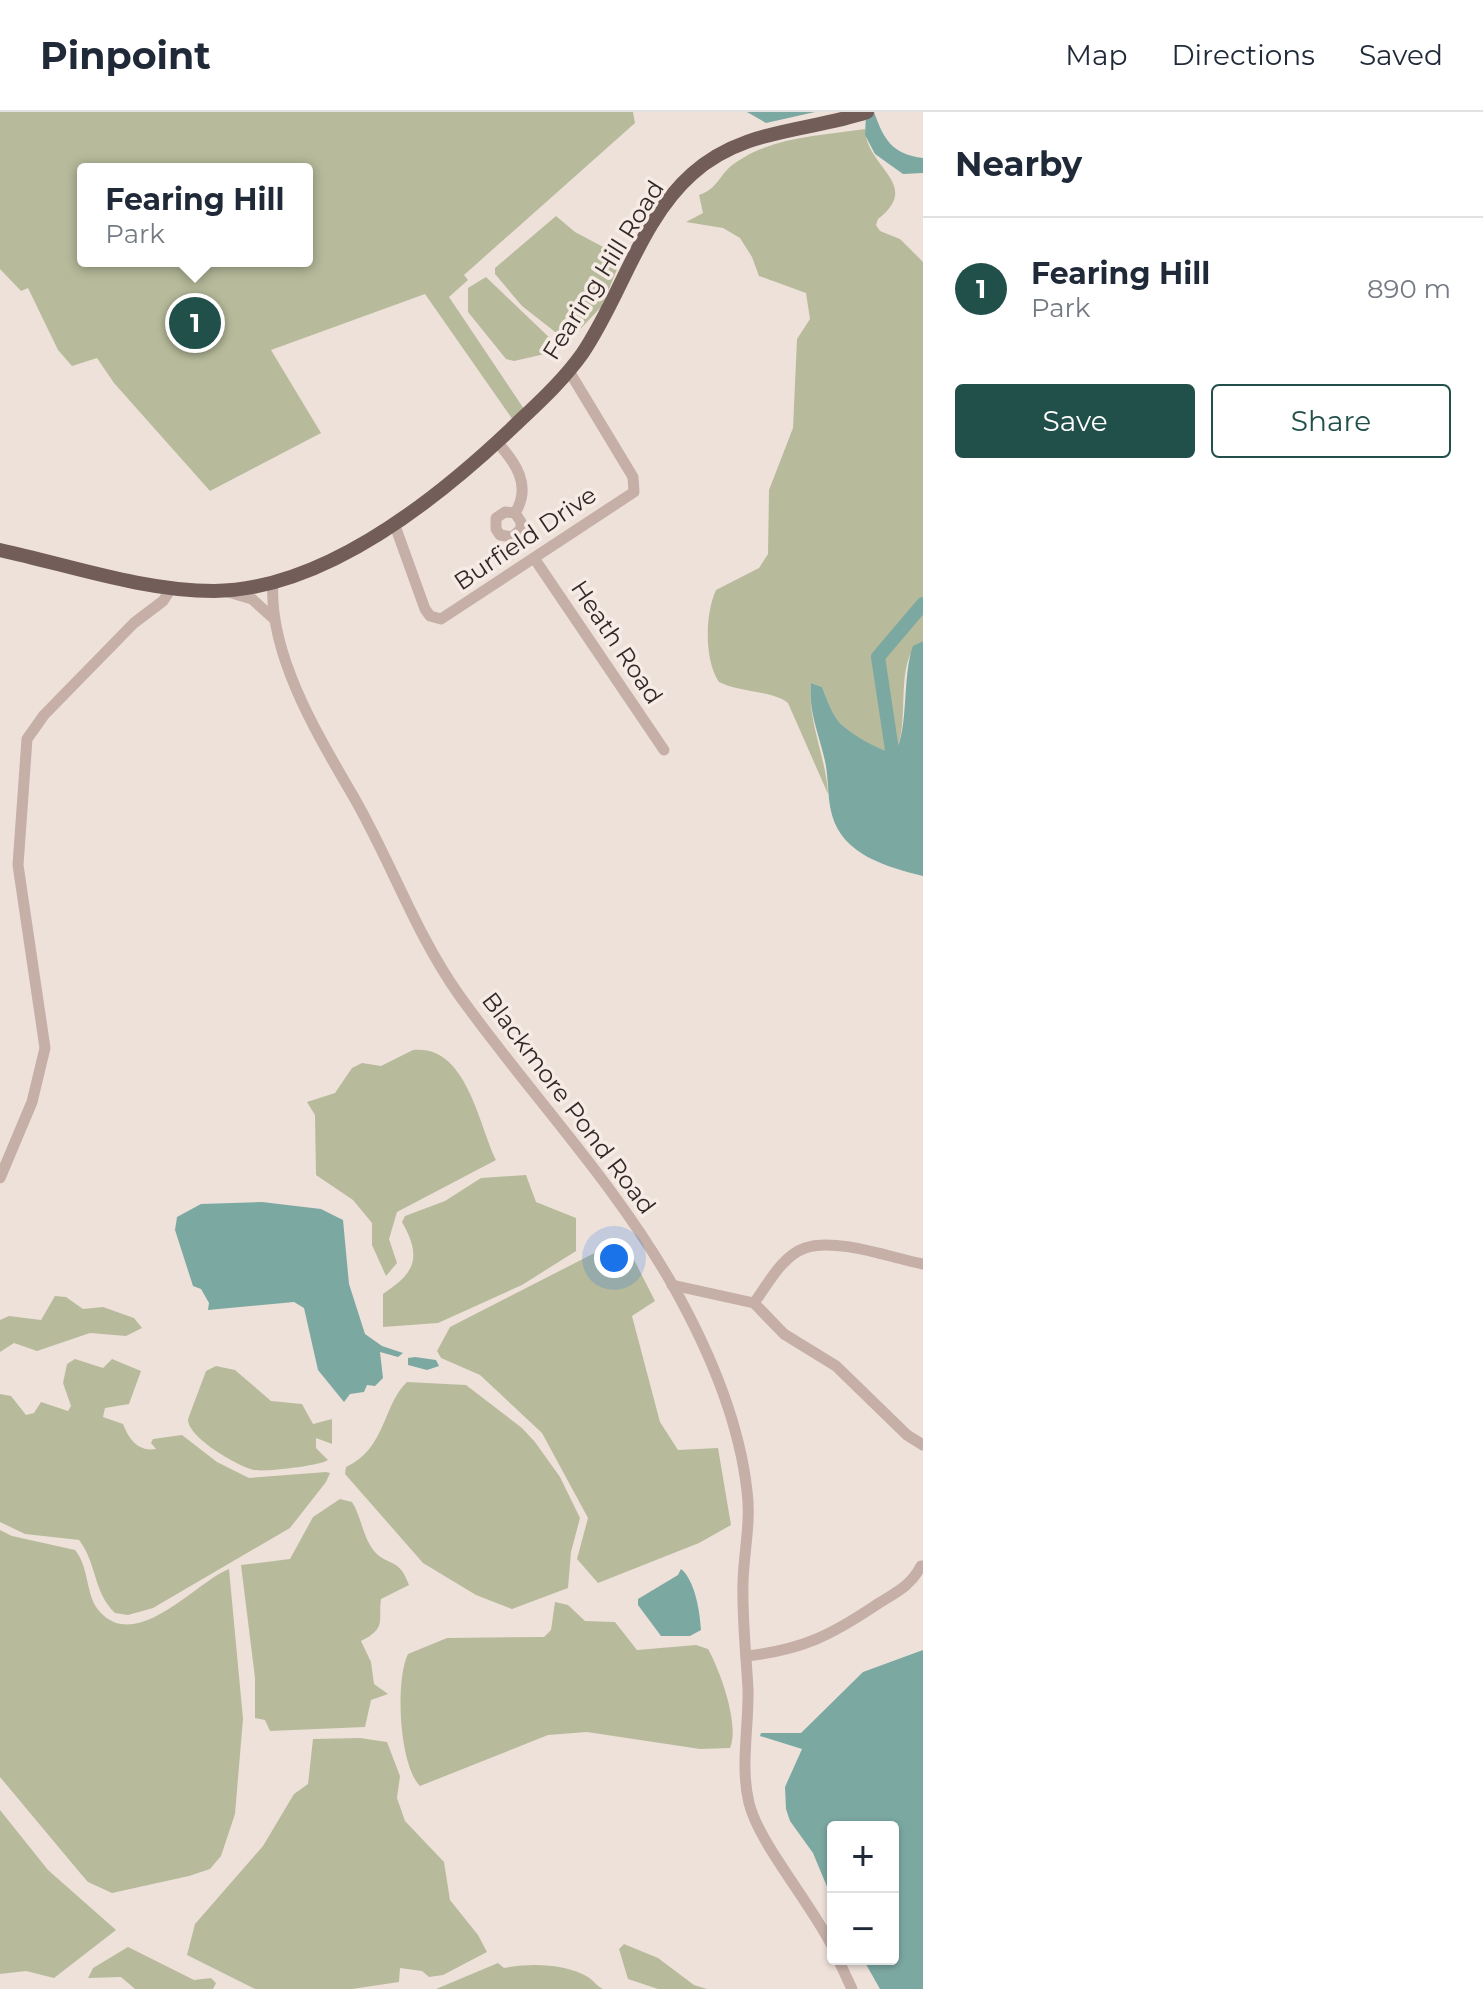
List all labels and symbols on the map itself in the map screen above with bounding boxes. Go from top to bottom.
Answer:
street label: Fearing Hill Road [536,175,670,365]
pin: 1 [169,293,221,353]
street label: Burfield Drive [448,480,602,596]
street label: Heath Road [565,575,669,709]
street label: Blackmore Pond Road [476,986,662,1220]
your location [594,1238,634,1278]

